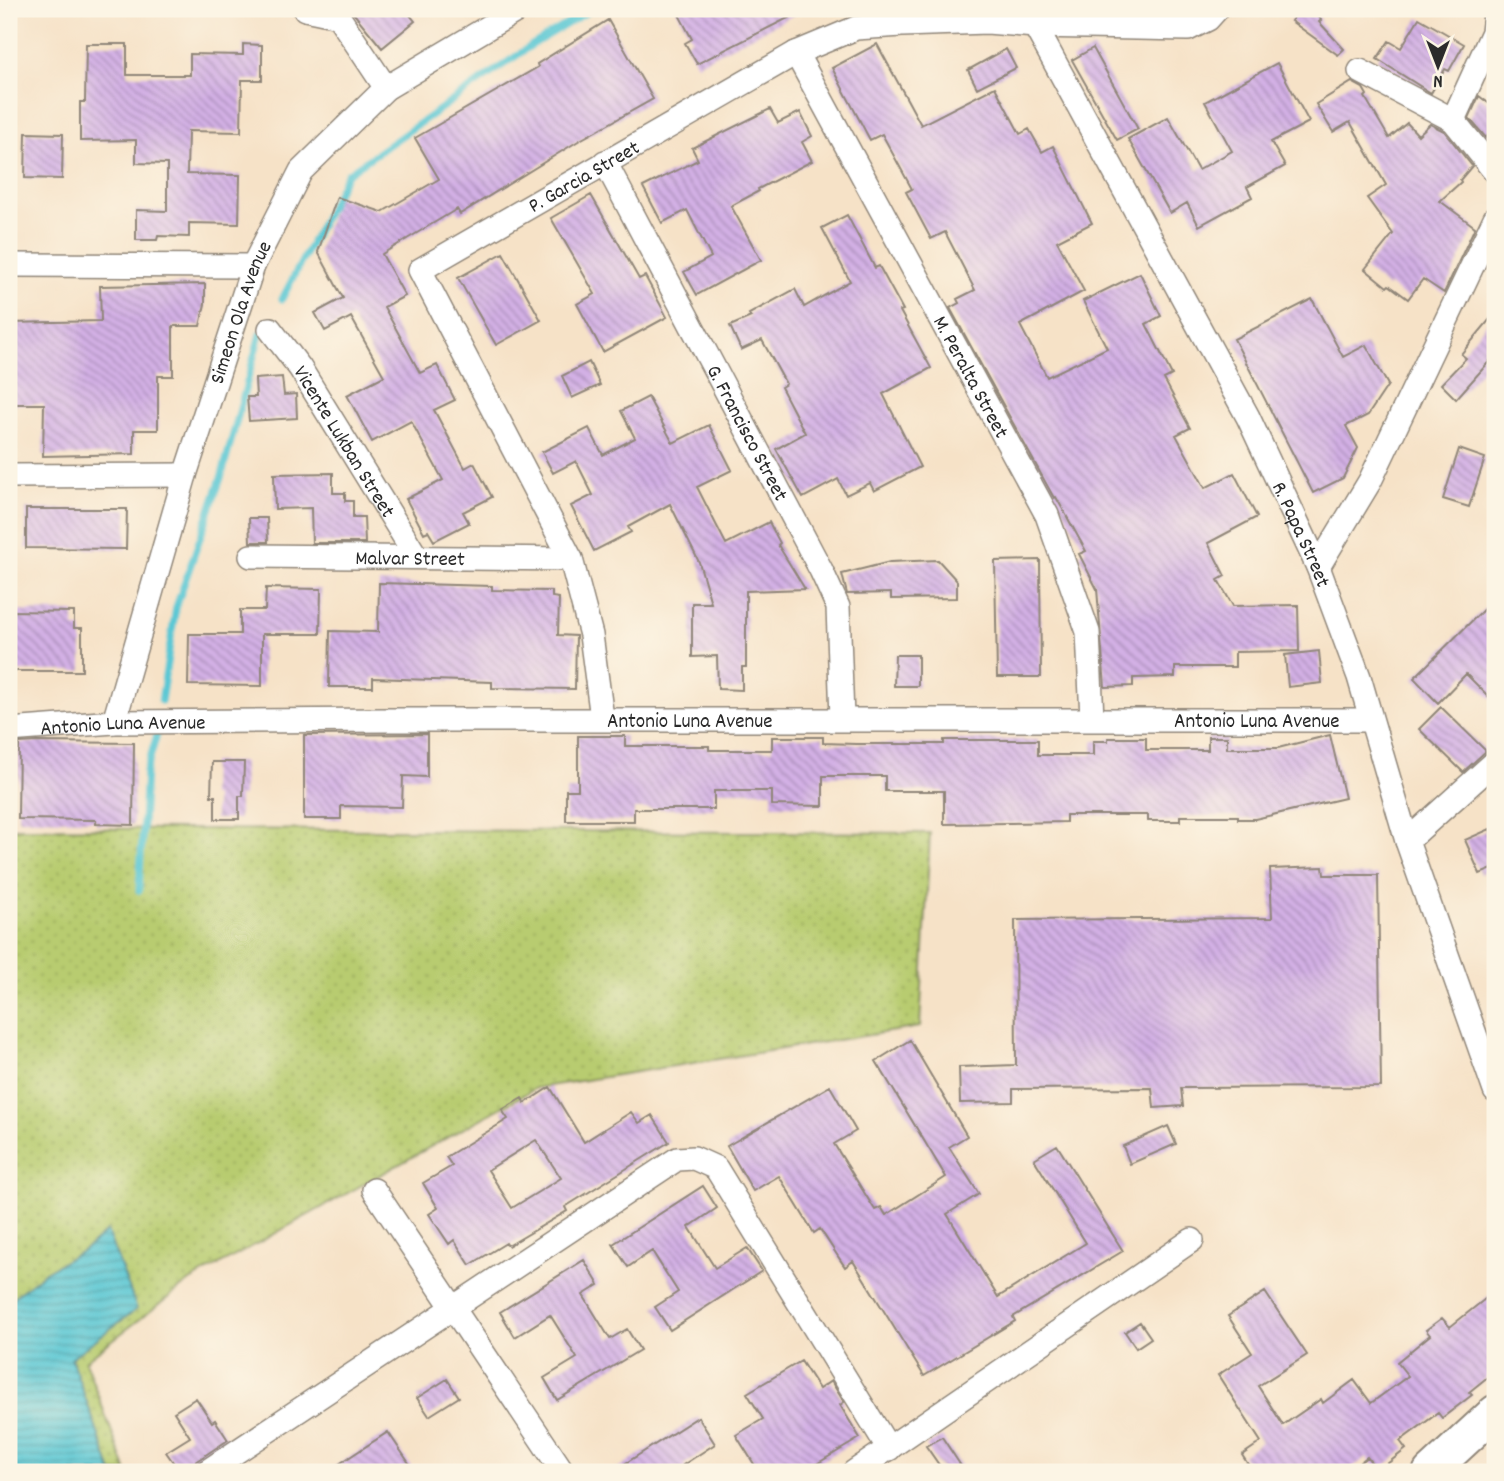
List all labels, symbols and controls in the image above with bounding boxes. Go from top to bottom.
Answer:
north arrow [1402,32,1472,102]
text: N [1433,66,1443,93]
street label: P. Garcia Street [524,134,646,222]
street label: Simeon Ola Avenue [204,236,281,388]
street label: M. Peralta Street [924,311,1015,445]
street label: G. Francisco Street [697,360,794,508]
street label: Vicente Lukban Street [284,361,401,525]
street label: R. Papa Street [1262,477,1336,592]
street label: Malvar Street [355,545,465,576]
street label: Antonio Luna Avenue [607,708,772,738]
street label: Antonio Luna Avenue [1174,708,1339,738]
street label: Antonio Luna Avenue [39,709,206,746]

